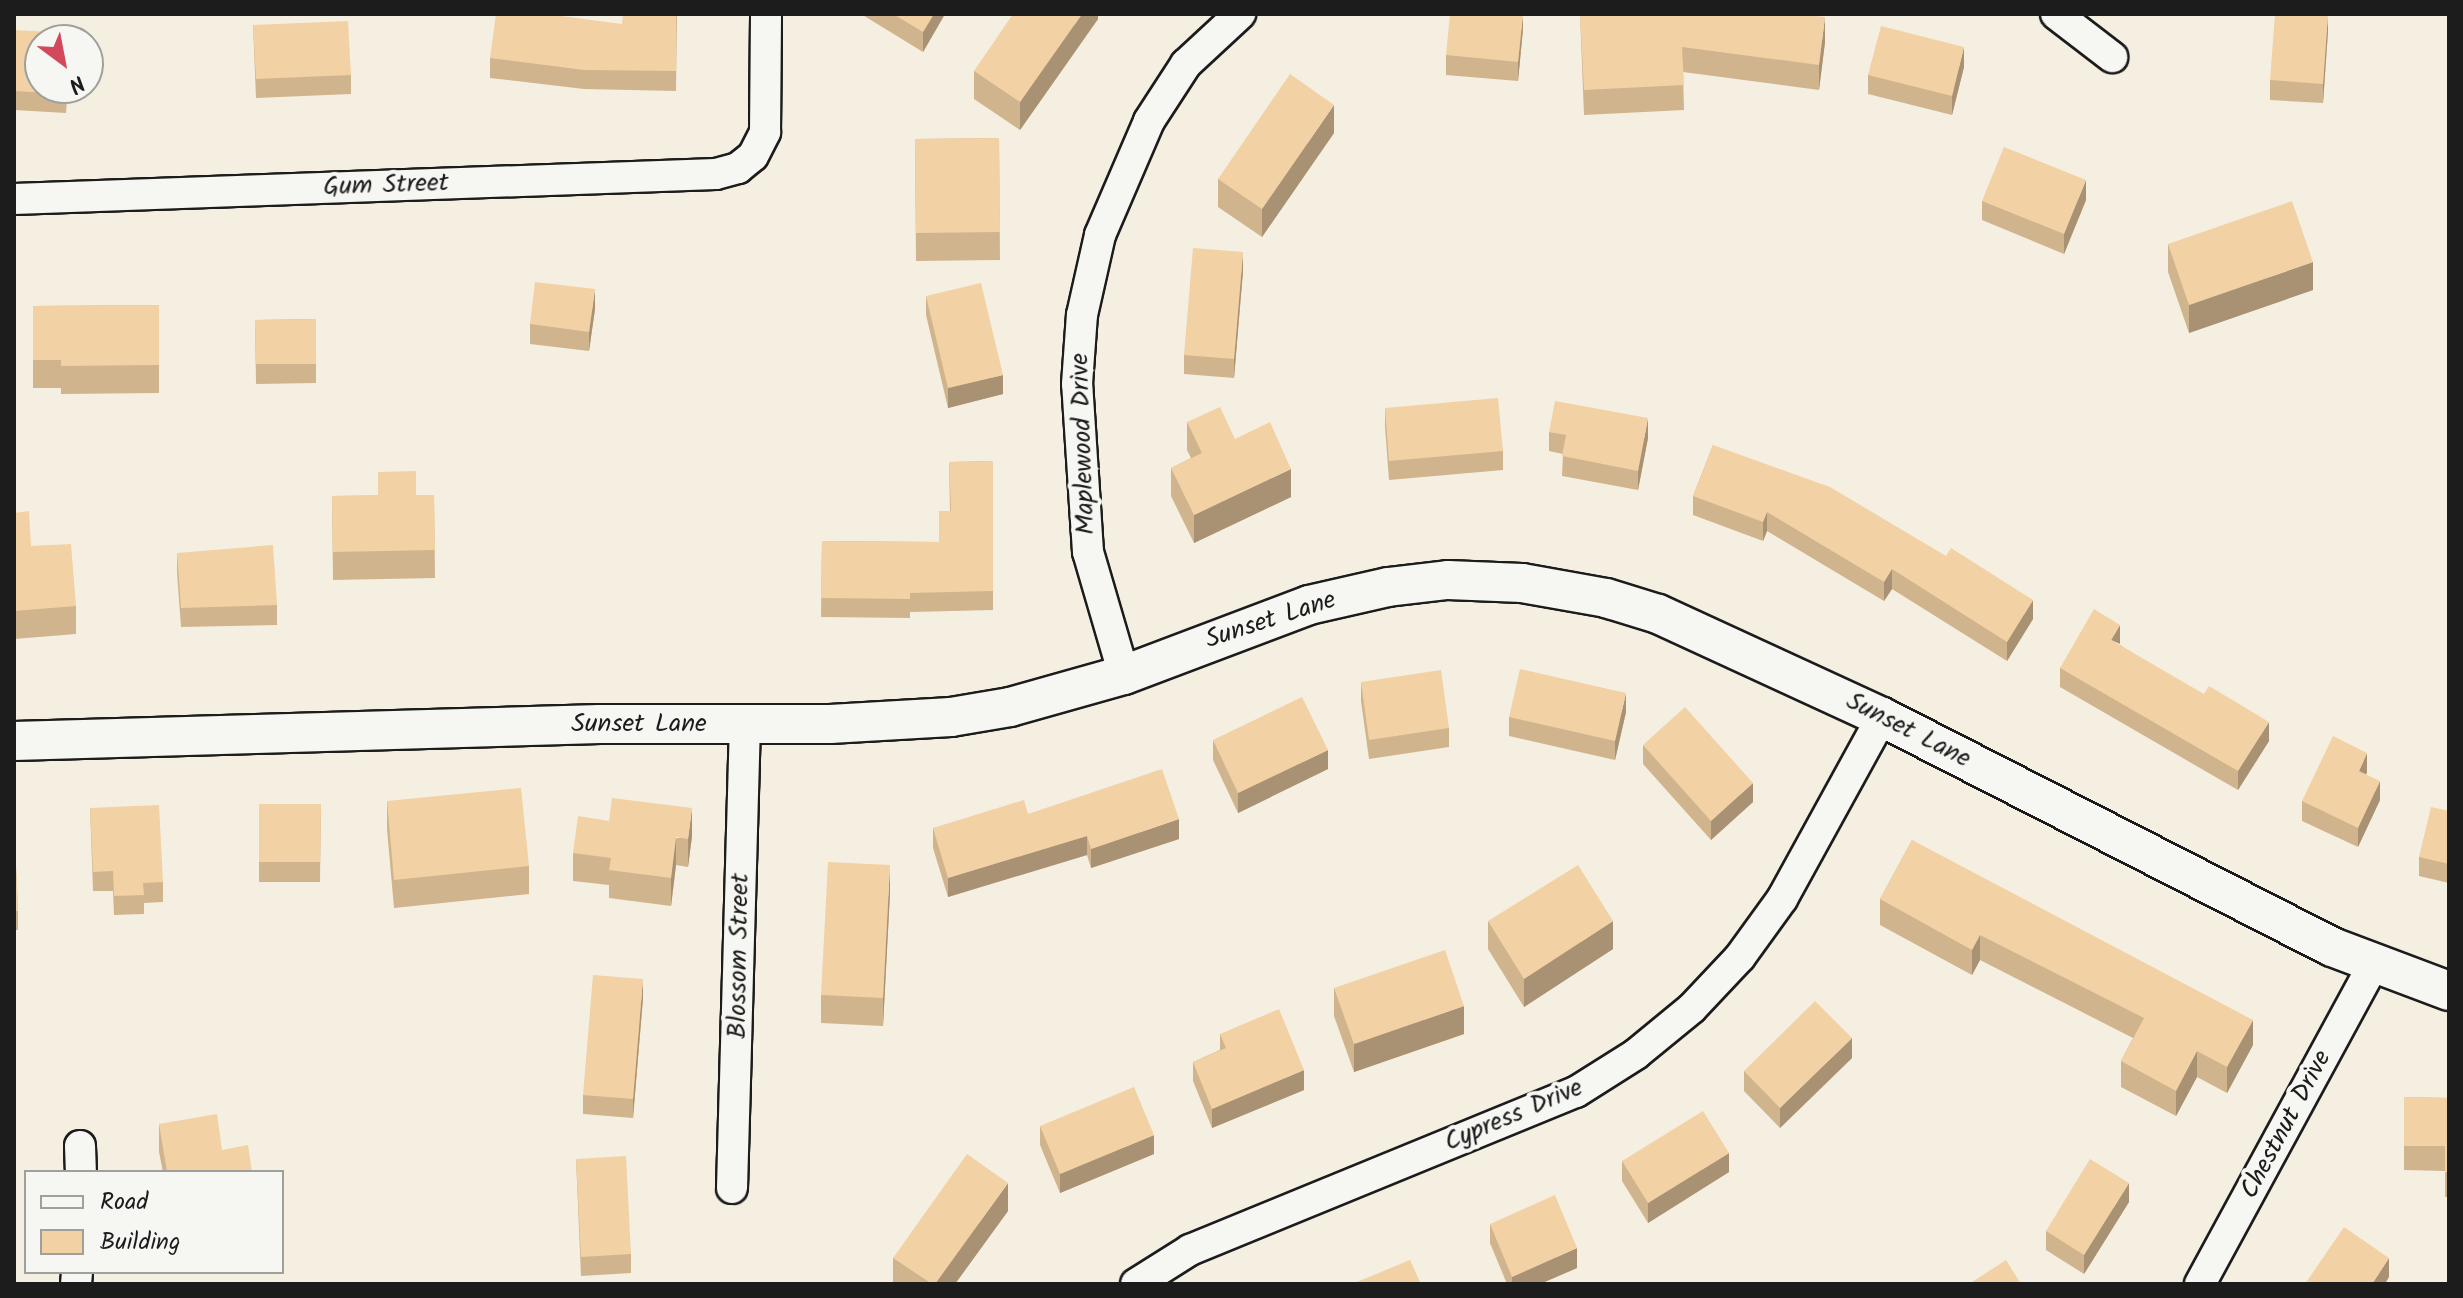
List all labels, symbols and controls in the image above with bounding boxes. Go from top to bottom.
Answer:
north arrow [24,24,104,104]
text: N [61,65,91,102]
street label: Gum Street [323,168,449,204]
street label: Maplewood Drive [1065,353,1103,535]
street label: Sunset Lane [1202,585,1340,657]
street label: Sunset Lane [1841,686,1975,776]
street label: Sunset Lane [571,709,707,741]
street label: Blossom Street [723,873,757,1039]
street label: Chestnut Drive [2235,1046,2339,1204]
street label: Cypress Drive [1440,1073,1588,1159]
legend [24,1170,284,1274]
text: Road [100,1183,148,1222]
text: Building [100,1223,180,1262]

